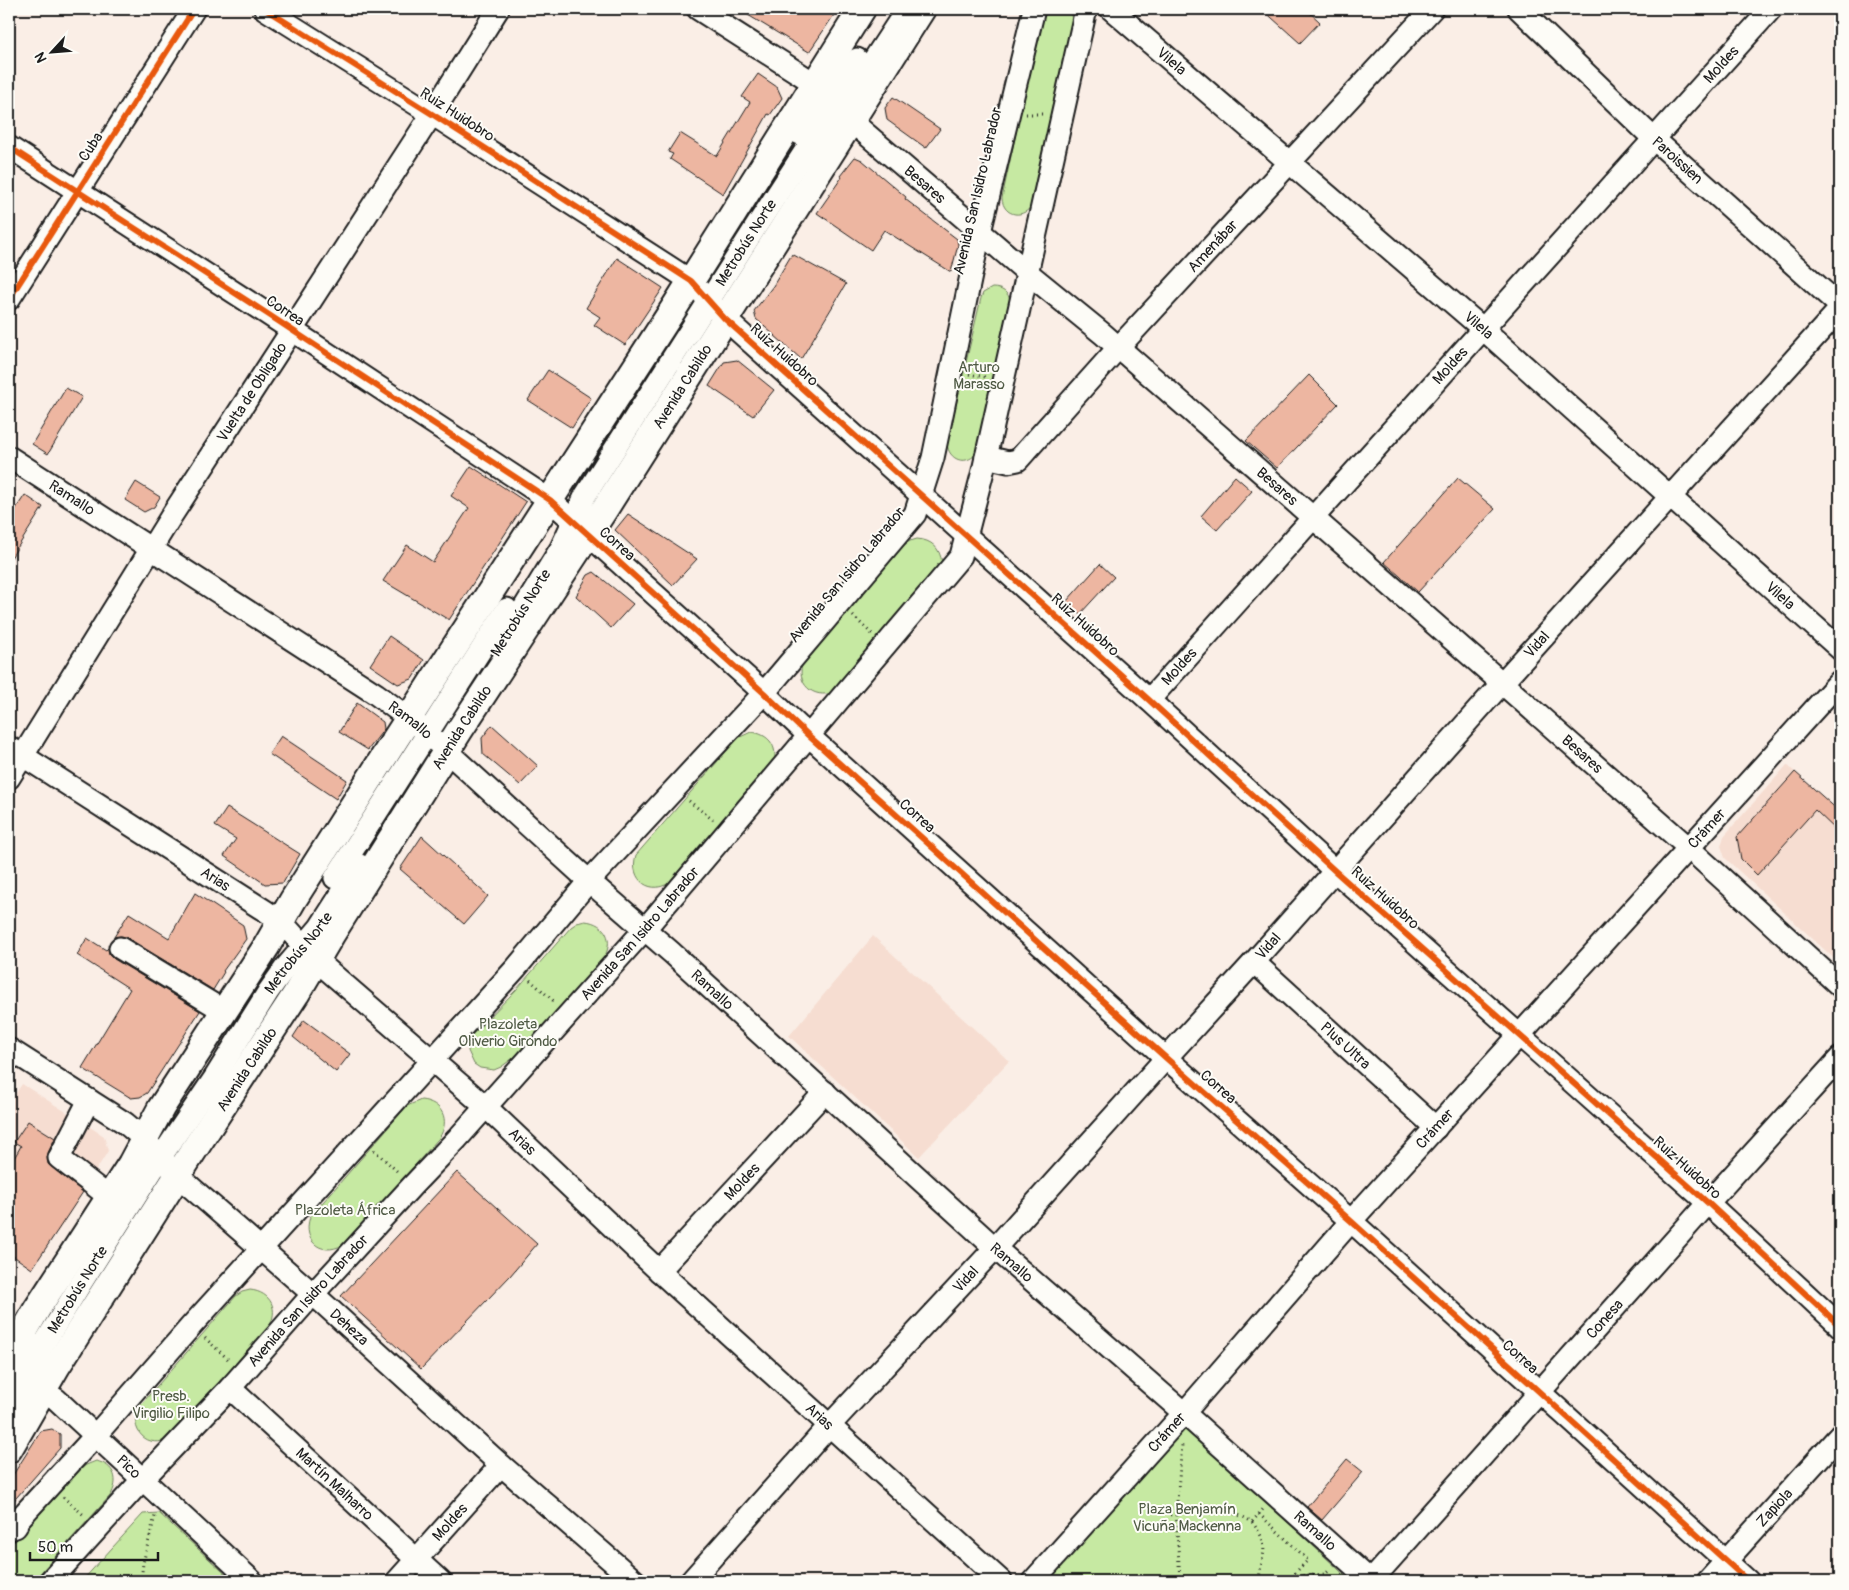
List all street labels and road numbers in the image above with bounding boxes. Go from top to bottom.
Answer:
street label: Moldes [1699,42,1743,87]
street label: Vilela [1153,43,1190,79]
street label: Ruiz Huidobro [416,84,498,146]
street label: Avenida San Isidro Labrador [949,105,1007,277]
street label: Cuba [75,129,107,165]
street label: Paroissien [1648,132,1707,188]
street label: Besares [900,161,950,208]
street label: Metrobús Norte [711,195,781,290]
street label: Amenábar [1183,215,1242,276]
street label: Correa [262,291,308,331]
street label: Vilela [1460,307,1498,343]
street label: Ruiz Huidobro [746,319,822,391]
street label: Vuelta de Obligado [213,339,291,445]
street label: Avenida Cabildo [648,341,716,432]
street label: Moldes [1428,343,1472,388]
street label: Besares [1253,463,1302,510]
street label: Ramallo [45,476,99,520]
street label: Avenida San Isidro Labrador [785,503,910,647]
street label: Correa [595,523,639,565]
street label: Metrobús Norte [487,565,556,660]
street label: Vilela [1762,577,1799,614]
street label: Ruiz Huidobro [1047,589,1123,661]
street label: Vidal [1520,627,1554,662]
street label: Moldes [1157,644,1201,689]
street label: Avenida Cabildo [428,682,496,773]
street label: Ramallo [384,697,437,743]
street label: Besares [1558,731,1607,777]
street label: Correa [895,795,939,837]
street label: Crámer [1683,804,1730,852]
street label: Avenida San Isidro Labrador [576,862,704,1004]
street label: Ruiz Huidobro [1347,862,1423,934]
street label: Arias [197,863,234,896]
street label: Metrobús Norte [260,908,337,998]
street label: Vidal [1251,929,1285,964]
street label: Ramallo [687,966,738,1014]
street label: Plus Ultra [1317,1018,1375,1073]
street label: Avenida Cabildo [212,1024,281,1115]
street label: Correa [1196,1066,1240,1108]
street label: Crámer [1412,1104,1458,1153]
street label: Arias [504,1124,540,1159]
street label: Ruiz Huidobro [1649,1132,1725,1204]
street label: Moldes [720,1159,764,1204]
street label: Avenida San Isidro Labrador [244,1230,373,1371]
street label: Ramallo [986,1239,1037,1287]
street label: Metrobús Norte [43,1242,112,1337]
street label: Vidal [949,1262,983,1297]
street label: Conesa [1582,1295,1627,1343]
street label: Deheza [326,1304,373,1350]
street label: Correa [1498,1336,1542,1378]
street label: Arias [801,1399,838,1434]
street label: Crámer [1144,1408,1190,1456]
street label: Martín Malharro [292,1444,377,1525]
street label: Pico [113,1451,145,1483]
street label: Zapiola [1752,1484,1797,1531]
street label: Moldes [428,1499,472,1545]
street label: Ramallo [1290,1507,1341,1555]

